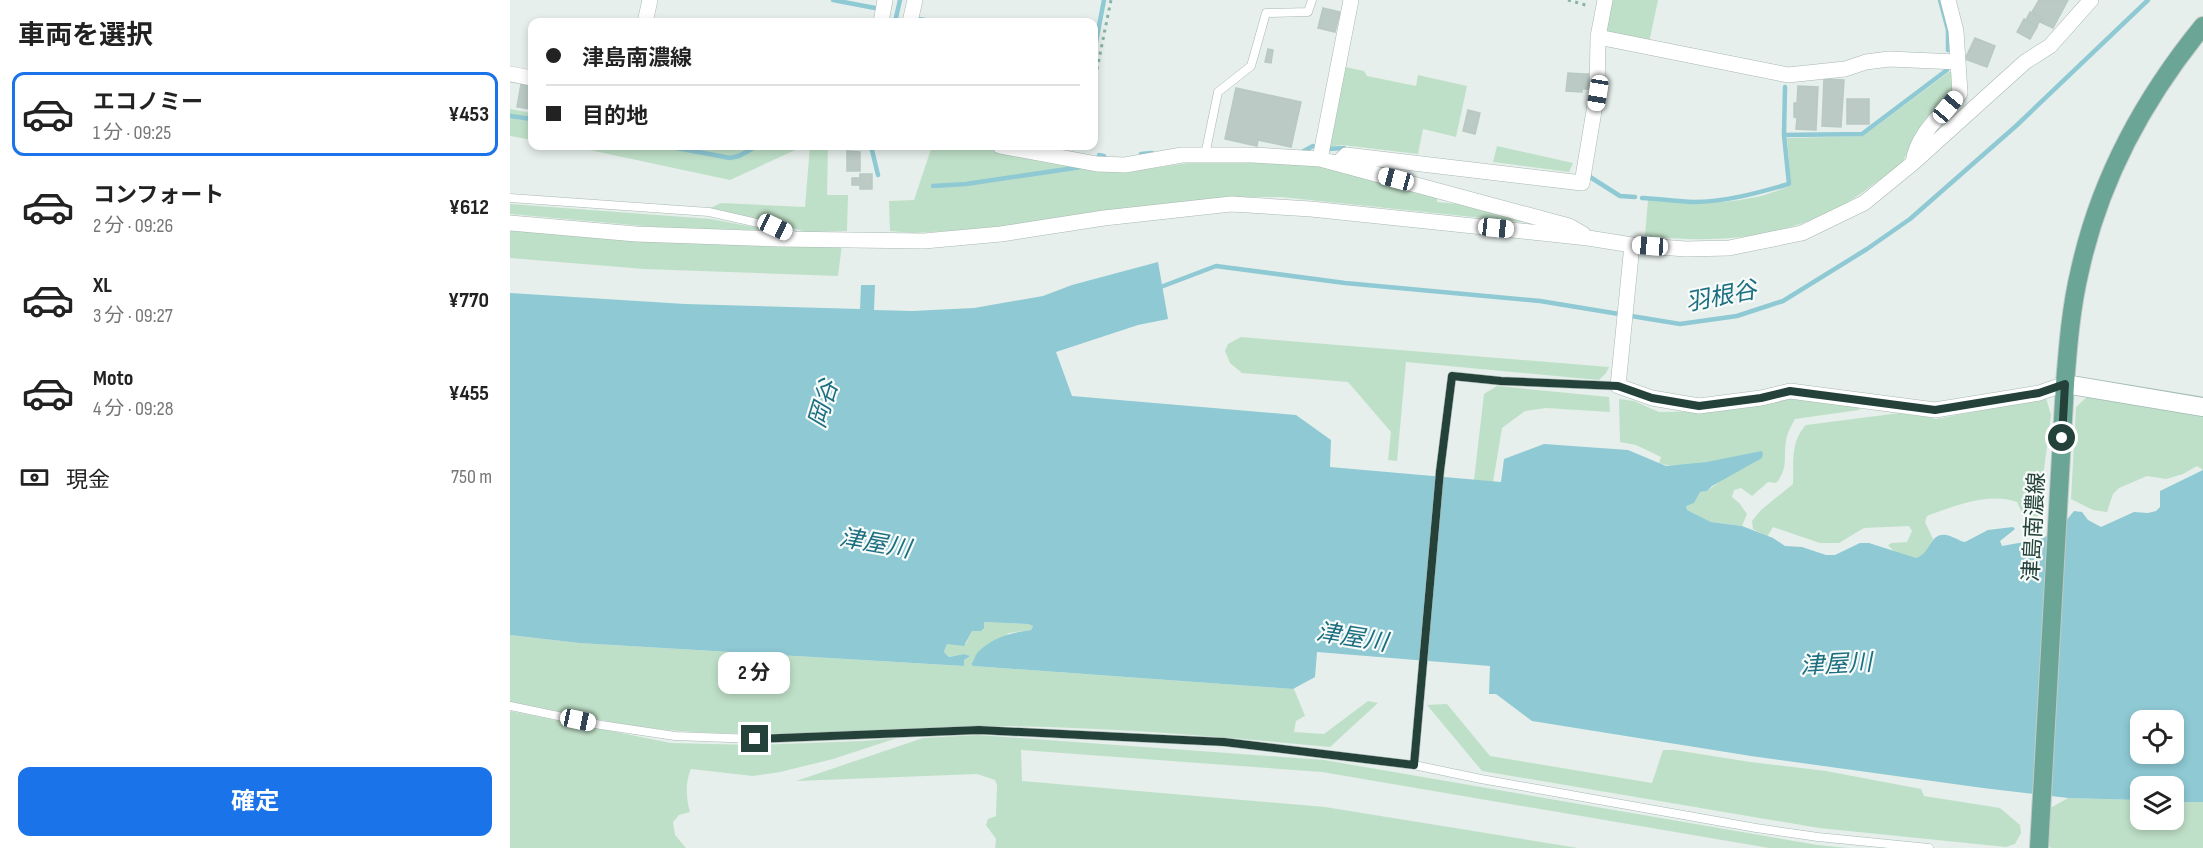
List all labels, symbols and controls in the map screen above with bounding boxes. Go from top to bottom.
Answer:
text: 車両を選択 [18,20,153,52]
text: 津島南濃線 [582,45,692,72]
car [1586,74,1610,112]
icon: car [21,87,75,141]
car [1930,87,1966,127]
text: エコノミー [93,89,203,116]
text: ¥453 [448,101,489,128]
text: 目的地 [582,103,648,130]
text: 1 分 · 09:25 [93,121,171,145]
car [1376,166,1416,192]
icon: car [21,180,75,234]
text: コンフォート [93,182,224,209]
text: ¥612 [449,194,489,221]
car [755,211,795,243]
text: 2 分 · 09:26 [93,214,173,238]
car [1477,217,1515,239]
car [1631,236,1669,256]
text: XL [93,272,112,299]
icon: car [21,273,75,327]
water label: 羽根谷 [1683,275,1761,318]
text: ¥770 [448,287,489,314]
text: 3 分 · 09:27 [93,304,173,328]
text: Moto [93,365,133,392]
icon: car [21,366,75,420]
water label: 岡谷 [803,375,845,431]
text: ¥455 [448,380,489,407]
text: 4 分 · 09:28 [93,397,173,421]
route start [2048,424,2075,451]
icon: cash [18,461,51,494]
text: 750 m [451,465,492,489]
text: 現金 [66,467,110,494]
street label: 津島南濃線 [2018,471,2051,583]
water label: 津屋川 [837,523,916,565]
water label: 津屋川 [1314,618,1393,658]
water label: 津屋川 [1799,648,1876,681]
callout: 2 分 [719,652,791,694]
text: 2 分 [738,661,770,685]
car [559,707,597,733]
map controls [2130,710,2184,830]
button: locate [2130,710,2184,764]
route end [741,725,768,752]
button: 確定 [18,767,492,836]
button: layers [2130,776,2184,830]

